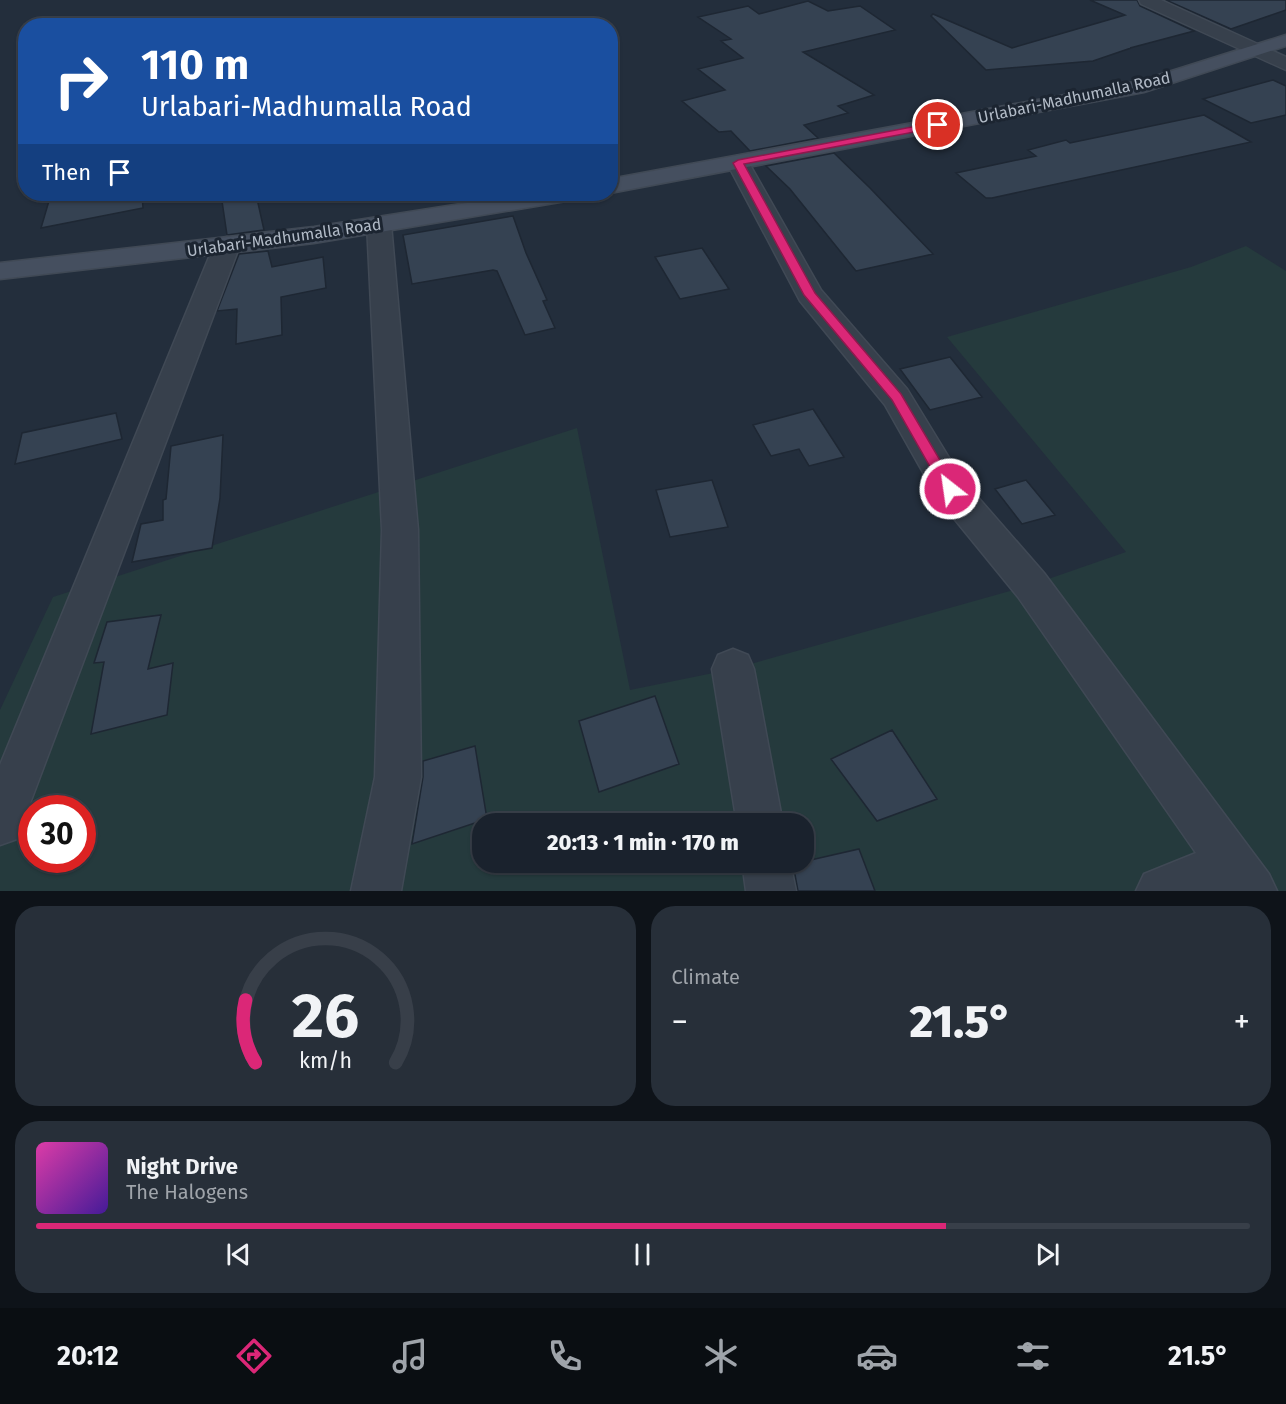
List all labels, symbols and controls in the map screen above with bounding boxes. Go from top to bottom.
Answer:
text: 110 m [141,40,249,90]
icon: right [42,42,120,120]
street label: Urlabari-Madhumalla Road [976,68,1172,127]
text: Urlabari-Madhumalla Road [141,91,472,123]
pin [912,99,963,150]
icon: arrive [921,108,954,141]
icon: arrive [103,156,136,189]
text: Then [42,159,91,186]
street label: Urlabari-Madhumalla Road [186,214,382,261]
position arrow [918,457,982,521]
speed limit sign: 30 [18,795,96,873]
text: 20:13 · 1 min · 170 m [547,829,739,856]
text: Climate [672,965,740,989]
text: 26 [292,979,359,1054]
text: 21.5° [909,995,1012,1049]
text: − [672,1002,688,1042]
text: + [1234,1002,1250,1042]
text: km/h [299,1048,352,1074]
text: Night Drive [126,1153,238,1180]
text: The Halogens [126,1180,248,1204]
icon: previous [222,1238,255,1271]
icon: pause [626,1238,659,1271]
icon: next [1031,1238,1064,1271]
icon: directions [233,1335,275,1377]
icon: music [389,1335,431,1377]
icon: phone [544,1335,586,1377]
icon: climate [700,1335,742,1377]
icon: car [856,1335,898,1377]
icon: filters [1012,1335,1054,1377]
text: 20:12 [57,1340,119,1372]
text: 21.5° [1168,1340,1229,1372]

